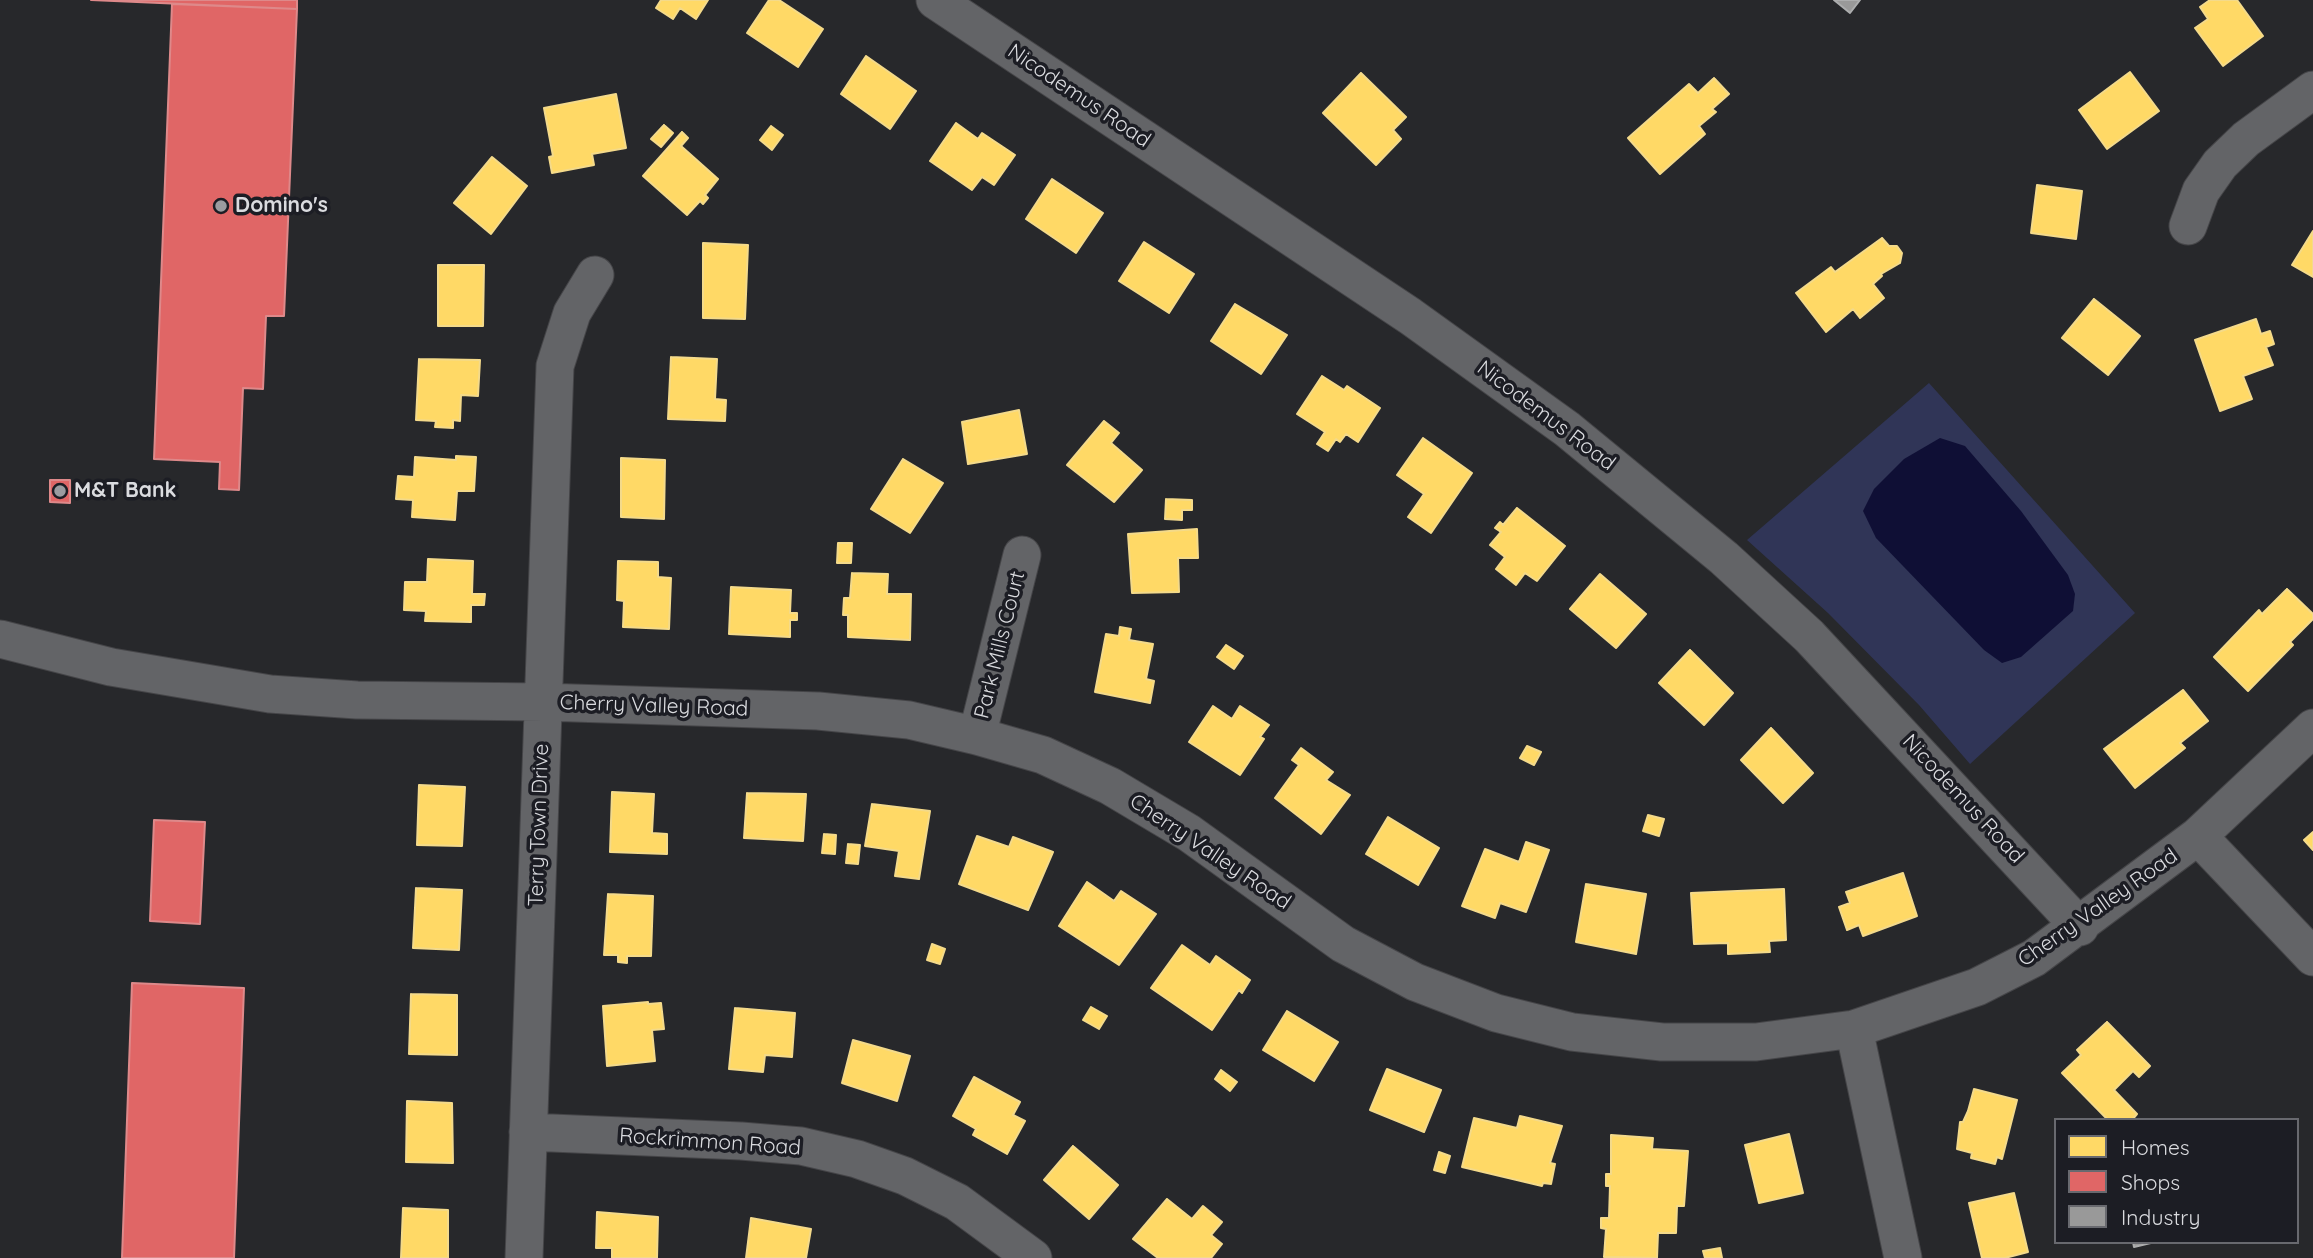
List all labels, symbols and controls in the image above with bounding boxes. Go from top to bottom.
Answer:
street label: Nicodemus Road [1003,39,1155,153]
place label: Domino's [235,193,328,219]
marker: Domino's [213,198,229,214]
street label: Nicodemus Road [1472,356,1620,476]
place label: M&T Bank [74,478,177,504]
marker: M&T Bank [52,483,68,499]
street label: Park Mills Court [970,569,1030,721]
street label: Cherry Valley Road [559,690,749,722]
street label: Nicodemus Road [1897,729,2029,869]
street label: Terry Town Drive [524,743,554,907]
street label: Cherry Valley Road [1125,789,1295,915]
street label: Cherry Valley Road [2013,844,2183,972]
legend [2054,1118,2299,1244]
street label: Rockrimmon Road [618,1123,802,1161]
text: Homes [2121,1134,2190,1160]
text: Shops [2121,1169,2180,1195]
text: Industry [2121,1204,2200,1230]

